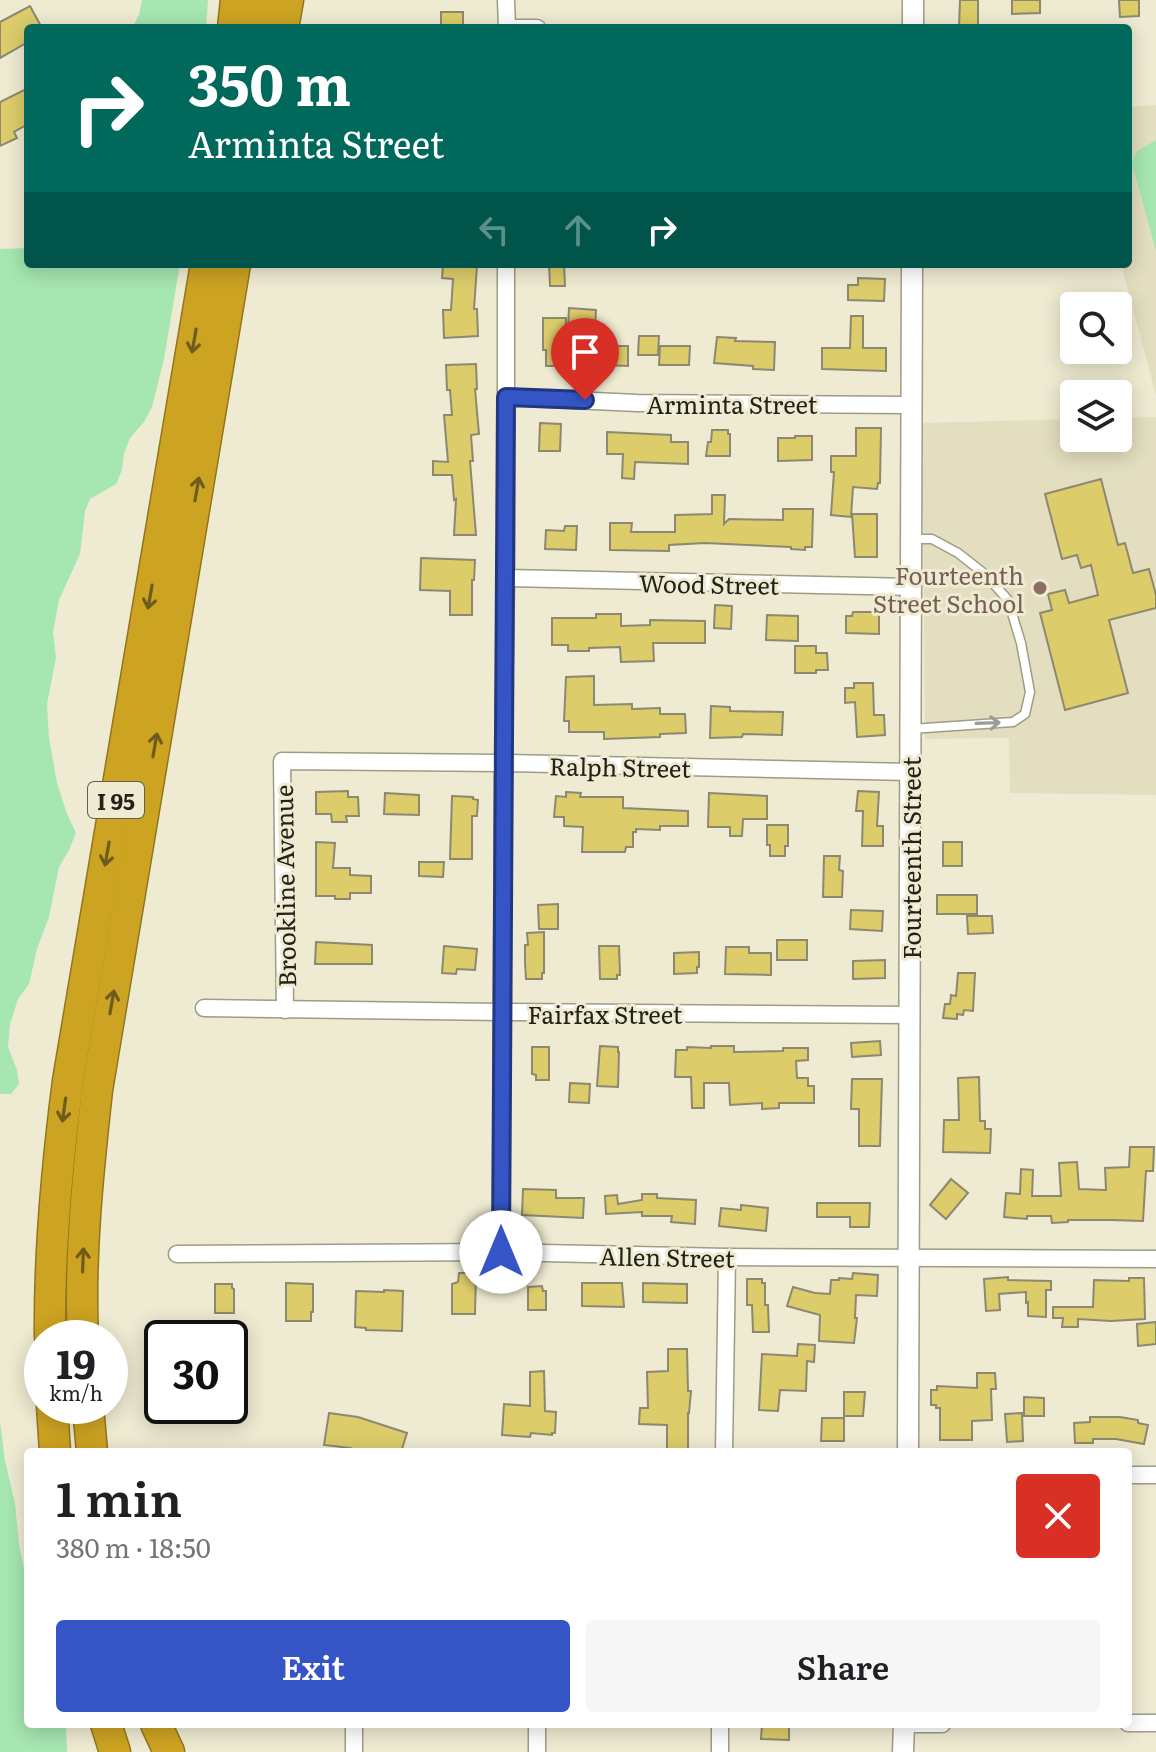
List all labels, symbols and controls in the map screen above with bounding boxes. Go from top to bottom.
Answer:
text: 350 m [188,40,351,123]
icon: right [56,56,160,160]
text: Arminta Street [188,116,444,169]
icon: left [472,208,516,252]
icon: ahead [556,208,600,252]
icon: right [640,208,684,252]
map controls [1060,292,1132,452]
button: search [1060,292,1132,364]
pin [551,318,619,400]
one-way arrow [185,328,200,353]
icon: arrive [563,330,607,374]
button: layers [1060,380,1132,452]
street label: Arminta Street [647,386,818,421]
one-way arrow [191,477,206,502]
place label: Fourteenth Street School [873,557,1024,620]
street label: Wood Street [639,564,780,602]
marker: Fourteenth Street School [1031,579,1049,597]
one-way arrow [142,584,157,610]
one-way arrow [974,715,1001,730]
one-way arrow [148,733,163,759]
street label: Ralph Street [549,747,691,785]
street label: Fourteenth Street [893,756,928,959]
road number: I 95 [88,782,144,818]
street label: Brookline Avenue [265,784,303,988]
one-way arrow [99,840,114,866]
one-way arrow [105,990,120,1015]
street label: Fairfax Street [527,996,683,1031]
one-way arrow [57,1096,72,1123]
position arrow [459,1210,543,1294]
street label: Allen Street [599,1237,735,1275]
one-way arrow [76,1247,91,1274]
speed limit sign: 30 [144,1320,248,1424]
text: 19 [56,1332,96,1391]
text: km/h [49,1377,103,1407]
text: 1 min [56,1461,182,1532]
button: close [1016,1474,1100,1558]
text: 380 m · 18:50 [56,1527,211,1566]
button: Exit [56,1620,570,1712]
button: Share [586,1620,1100,1712]

